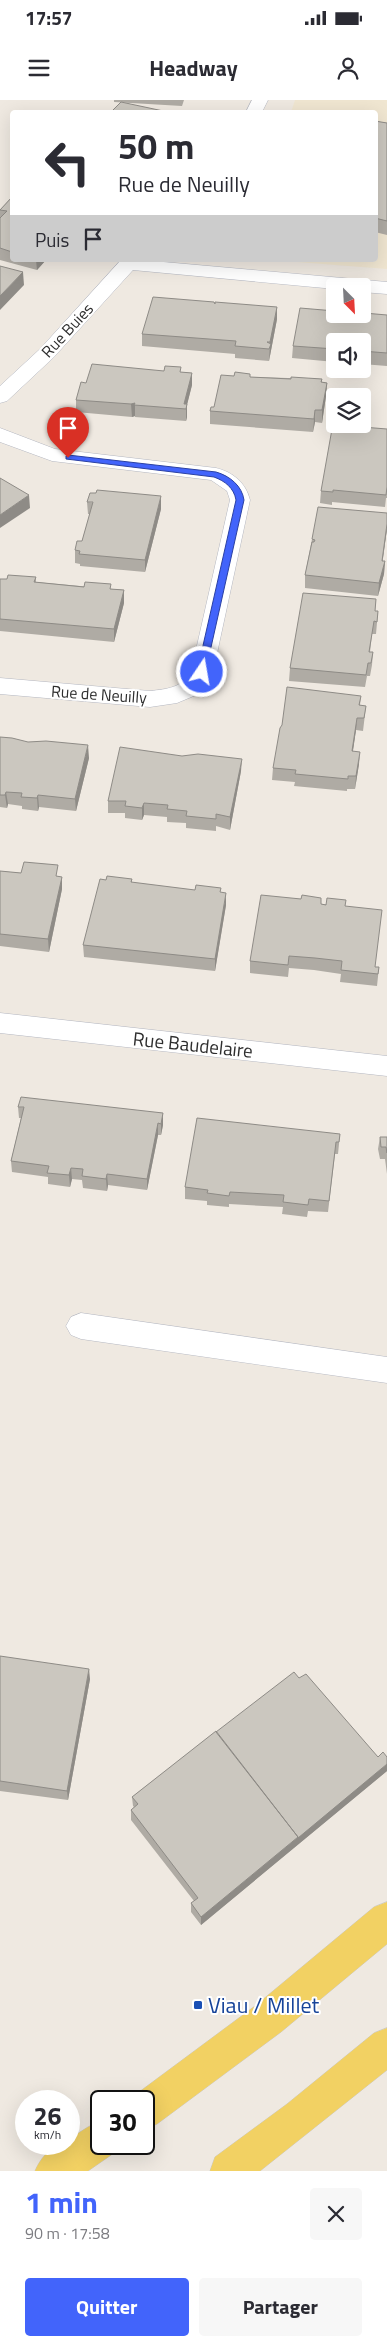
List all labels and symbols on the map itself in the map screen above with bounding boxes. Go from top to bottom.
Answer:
north arrow [326,278,371,322]
street label: Rue Buies [35,297,99,363]
pin [47,407,89,458]
position arrow [175,645,227,697]
street label: Rue de Neuilly [50,679,148,709]
street label: Rue Baudelaire [132,1023,254,1065]
place label: Viau / Millet [208,1988,320,2022]
marker: Viau / Millet [192,1999,204,2011]
speed limit sign: 30 [90,2090,155,2155]

